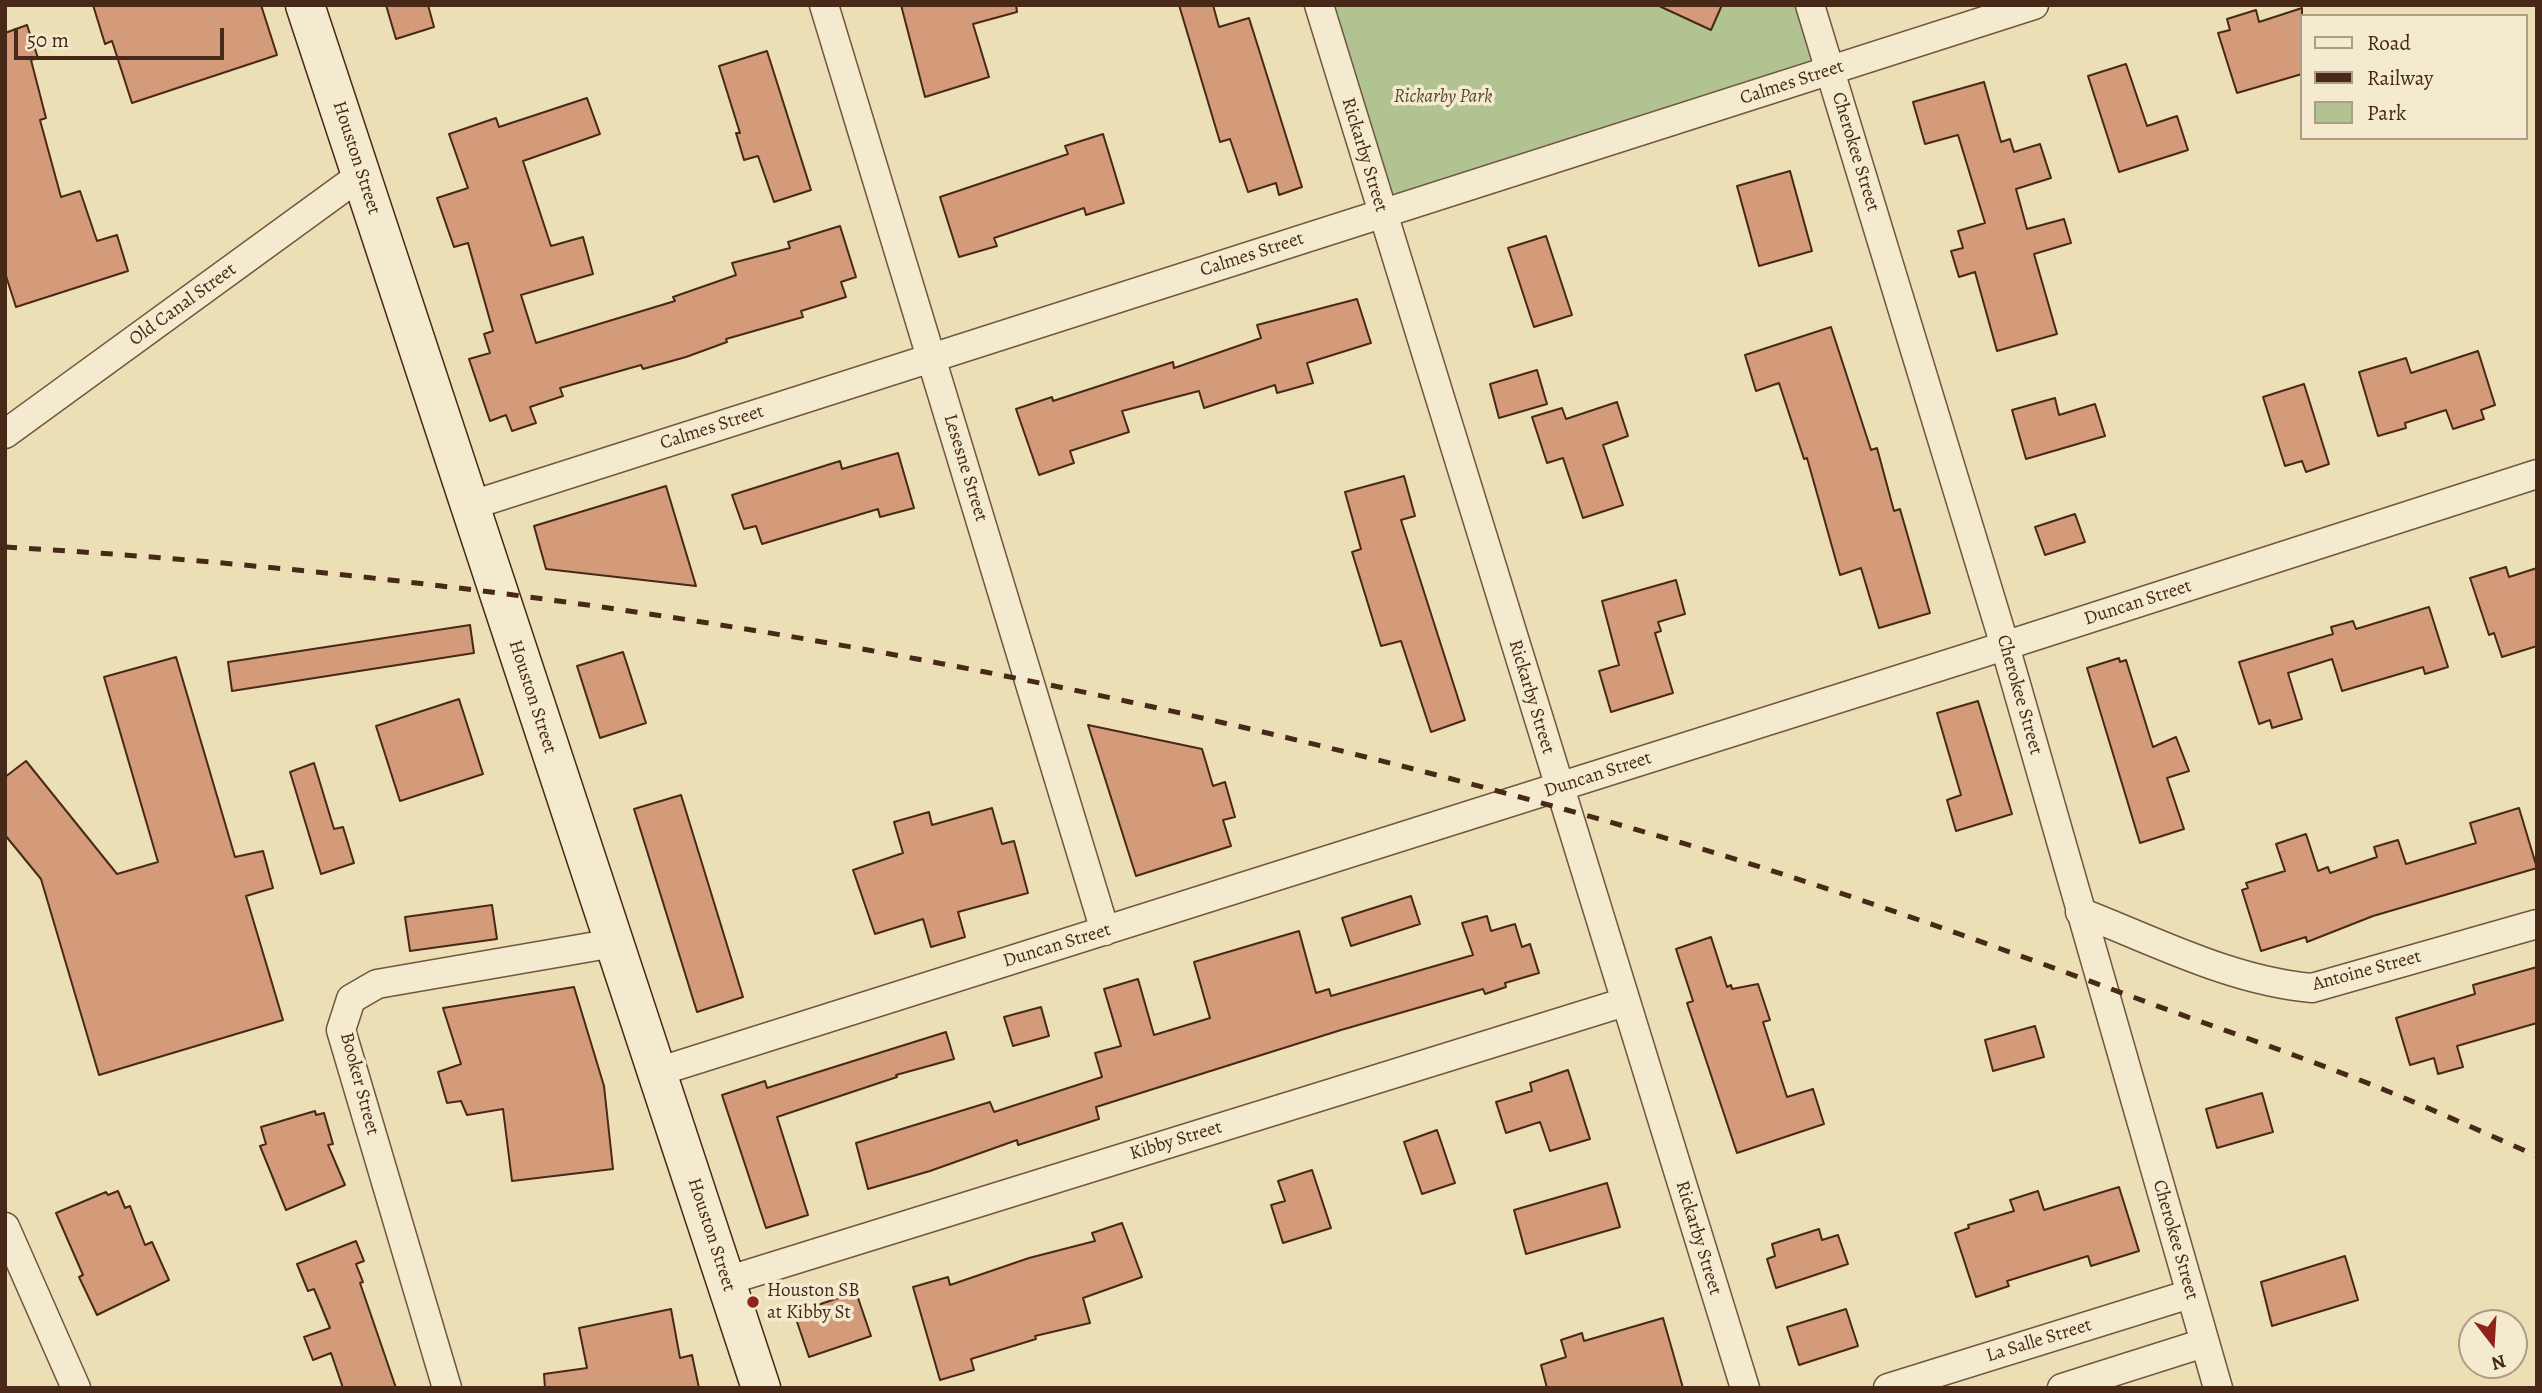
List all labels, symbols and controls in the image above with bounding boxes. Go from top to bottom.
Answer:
scale bar [18,14,228,58]
legend [2300,14,2528,140]
text: 50 m [27,26,69,54]
text: Road [2367,29,2411,57]
street label: Calmes Street [1737,55,1847,111]
text: Railway [2367,64,2433,92]
park label: Rickarby Park [1394,86,1492,108]
street label: Cherokee Street [1826,90,1884,214]
street label: Rickarby Street [1336,95,1392,215]
street label: Houston Street [327,98,385,218]
text: Park [2367,99,2406,127]
street label: Calmes Street [1197,227,1307,283]
street label: Old Canal Street [125,258,241,352]
street label: Calmes Street [657,400,767,456]
street label: Lesesne Street [938,411,992,525]
street label: Duncan Street [2081,575,2195,631]
street label: Cherokee Street [1991,632,2047,758]
street label: Houston Street [503,637,561,757]
street label: Rickarby Street [1503,637,1559,757]
street label: Duncan Street [1541,747,1655,803]
street label: Duncan Street [1000,919,1114,973]
street label: Antoine Street [2310,946,2424,996]
street label: Booker Street [334,1030,384,1138]
street label: Kibby Street [1127,1116,1225,1166]
street label: Houston Street [682,1175,740,1295]
street label: Cherokee Street [2147,1177,2203,1303]
street label: Rickarby Street [1670,1178,1726,1298]
place label: Houston SB at Kibby St [767,1280,860,1324]
marker: Houston SB at Kibby St [745,1294,761,1310]
north arrow [2458,1309,2528,1379]
street label: La Salle Street [1984,1314,2094,1368]
text: N [2488,1348,2509,1377]

